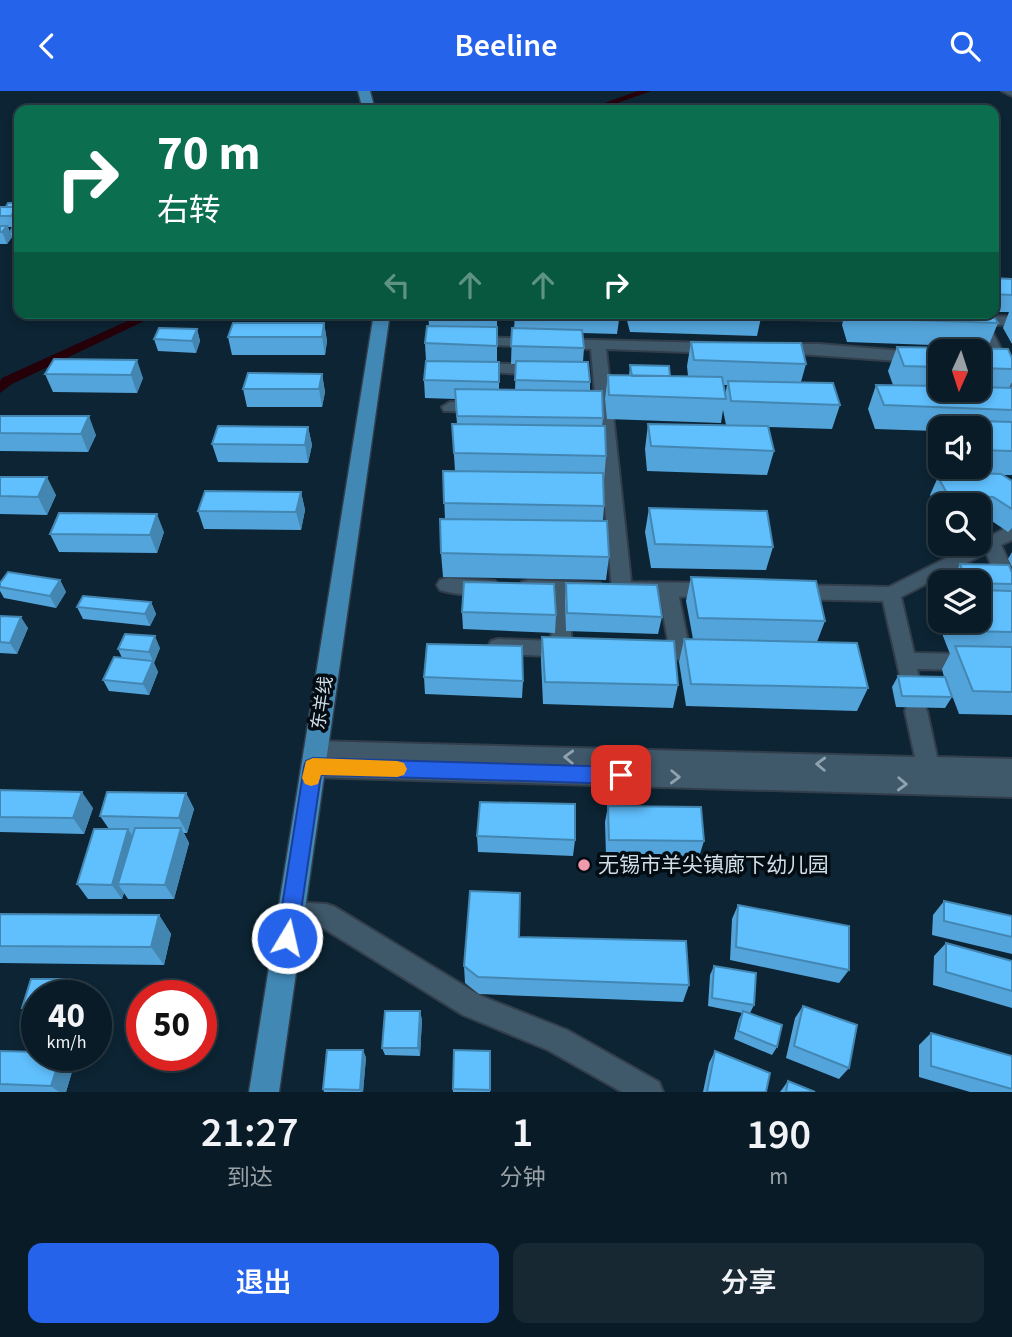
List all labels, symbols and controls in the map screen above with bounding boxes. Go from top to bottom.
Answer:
text: Beeline [455,23,557,69]
icon: back [28,27,66,65]
icon: search [946,27,984,65]
text: 70 m [157,119,261,189]
icon: right [42,133,133,224]
text: 右转 [157,188,221,234]
icon: left [378,266,416,304]
icon: ahead [451,266,489,304]
icon: ahead [524,266,562,304]
icon: right [597,266,635,304]
north arrow [928,339,990,403]
map controls [928,339,991,633]
button: sound [928,416,991,479]
button: search [928,493,991,556]
button: layers [928,570,991,633]
street label: 东羊线 [306,674,339,732]
pin [591,745,651,805]
one-way arrow [564,749,575,764]
icon: arrive [602,756,640,794]
one-way arrow [816,756,827,771]
one-way arrow [670,769,681,785]
one-way arrow [897,776,908,791]
place label: 无锡市羊尖镇廊下幼儿园 [598,850,829,880]
marker: 无锡市羊尖镇廊下幼儿园 [576,857,592,873]
position arrow [250,901,324,975]
speed limit sign: 50 [126,980,217,1071]
text: 40 [48,991,85,1041]
text: km/h [47,1030,86,1055]
text: 21:27 [201,1103,299,1163]
text: 1 [512,1103,533,1163]
text: 190 [746,1105,811,1165]
text: m [769,1160,788,1193]
text: 到达 [227,1161,273,1194]
text: 分钟 [500,1161,546,1194]
button: 退出 [28,1243,499,1323]
button: 分享 [513,1243,984,1323]

